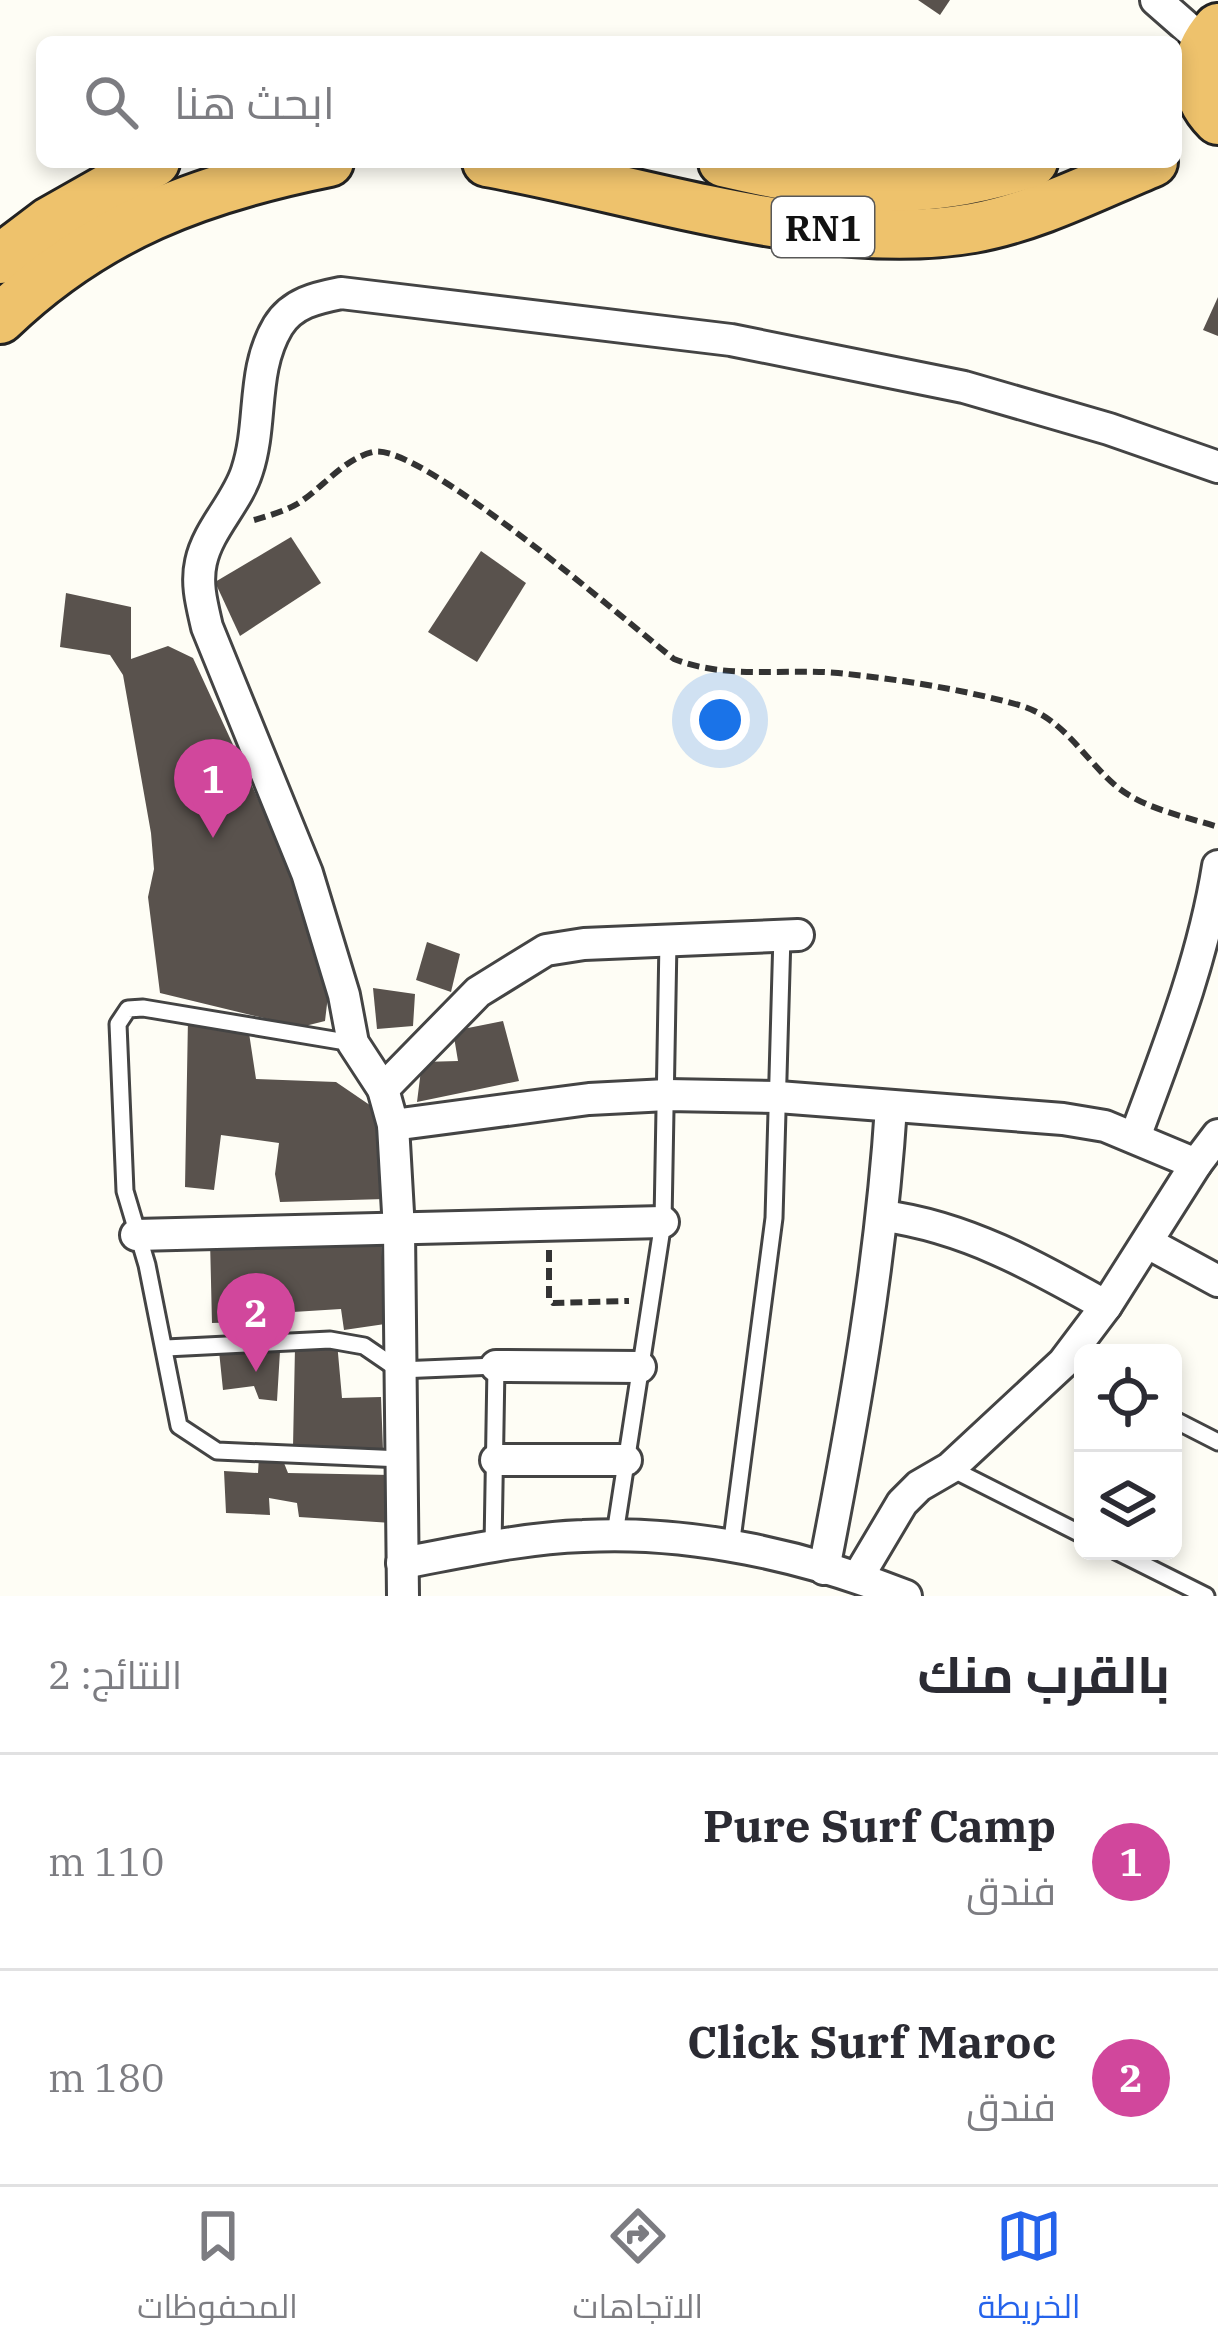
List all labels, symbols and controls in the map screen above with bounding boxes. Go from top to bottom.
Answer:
search box [36,36,1182,168]
icon: search [78,69,144,135]
text: ابحث هنا [174,73,335,131]
road number: RN1 [772,197,874,257]
your location [690,690,750,750]
pin: 1 [174,739,252,838]
pin: 2 [217,1273,295,1372]
map controls [1074,1344,1182,1560]
button: locate [1074,1344,1182,1452]
button: layers [1074,1452,1182,1560]
text: بالقرب منك [918,1641,1170,1707]
text: النتائج: 2 [48,1649,182,1700]
text: Pure Surf Camp [703,1796,1056,1854]
text: 110 m [48,1836,164,1887]
text: 1 [1119,1836,1143,1887]
text: فندق [966,1865,1056,1916]
text: Click Surf Maroc [687,2012,1056,2070]
text: 180 m [48,2052,164,2103]
text: 2 [1119,2052,1143,2103]
text: فندق [966,2081,1056,2132]
tab: المحفوظات [137,2203,298,2337]
tab: الاتجاهات [573,2203,703,2337]
tab: الخريطة [978,2203,1081,2337]

